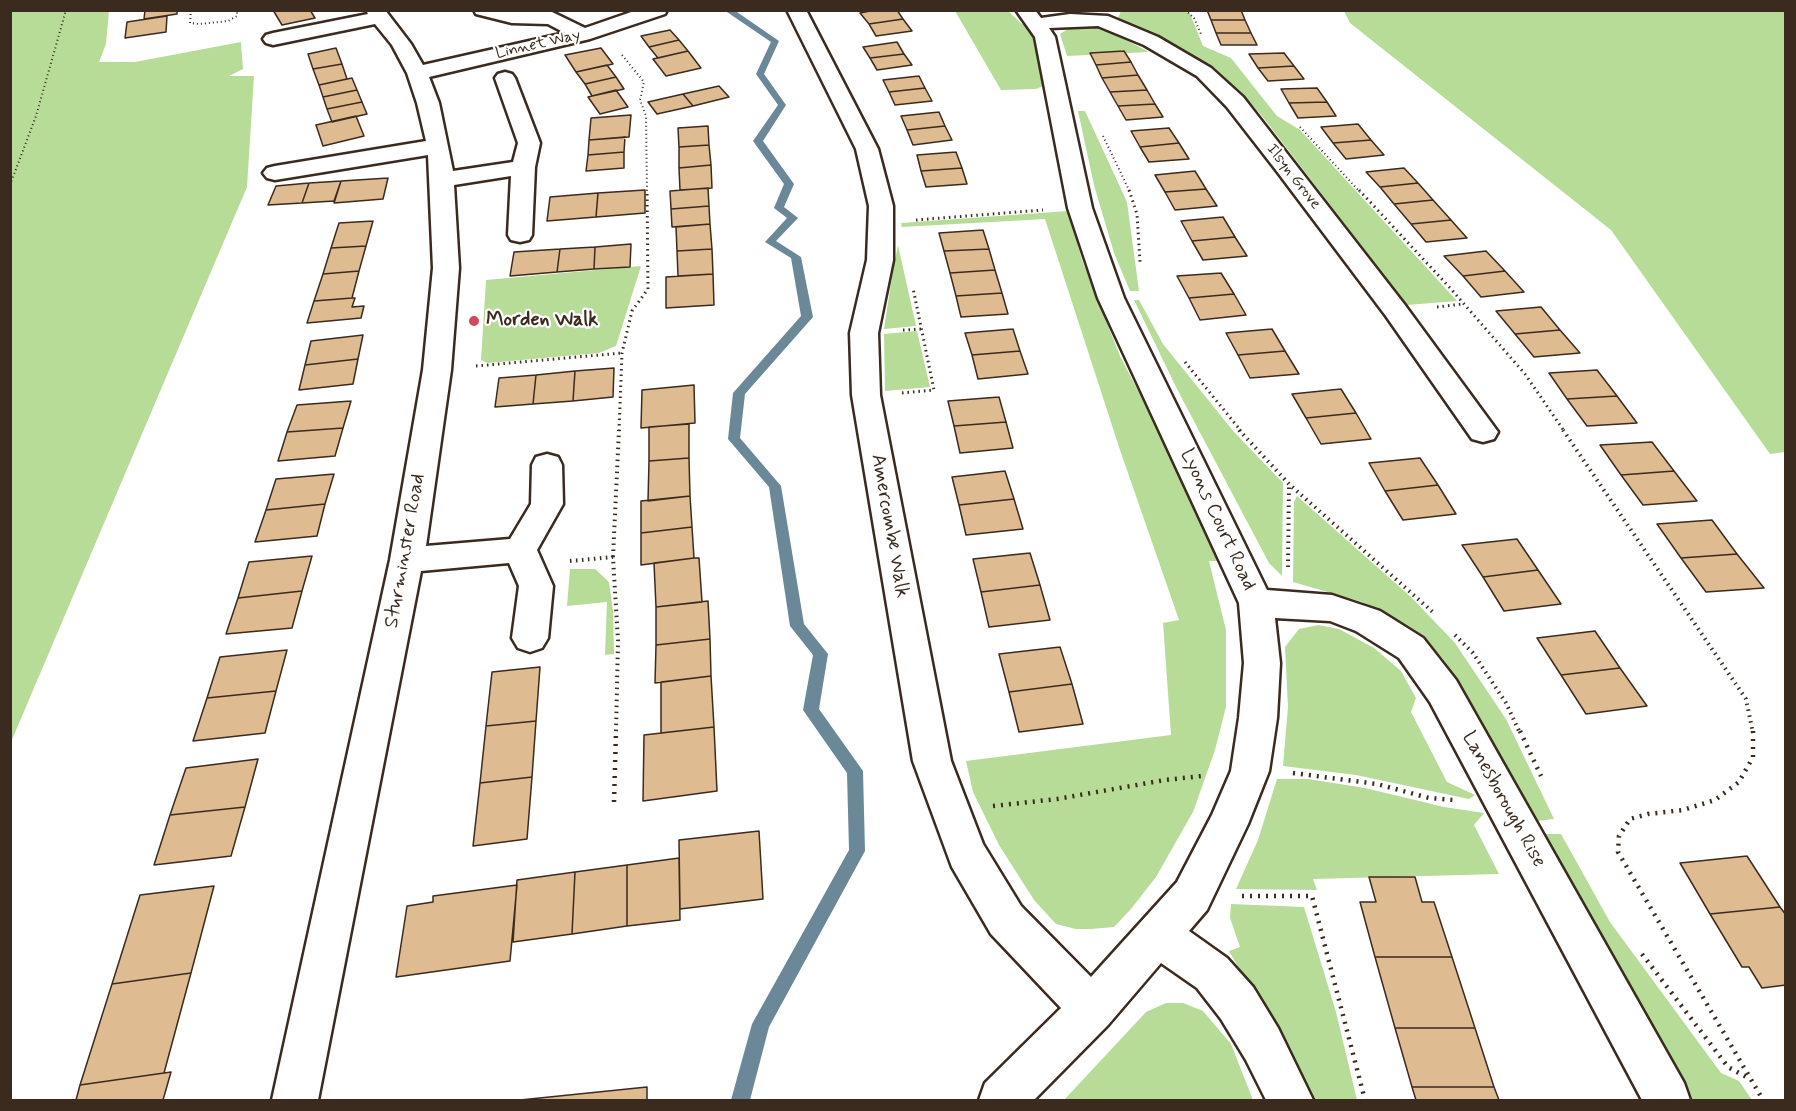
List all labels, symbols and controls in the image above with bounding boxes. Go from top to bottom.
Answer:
street label: Linnet Way [494,26,582,64]
street label: Ilsyn Grove [1262,141,1324,213]
place label: Morden Walk [486,309,598,333]
marker: Morden Walk [467,314,481,328]
street label: Lyons Court Road [1174,445,1260,595]
street label: Amercombe Walk [865,452,913,600]
street label: Sturminster Road [381,472,431,630]
street label: Lanesborough Rise [1456,728,1550,872]

